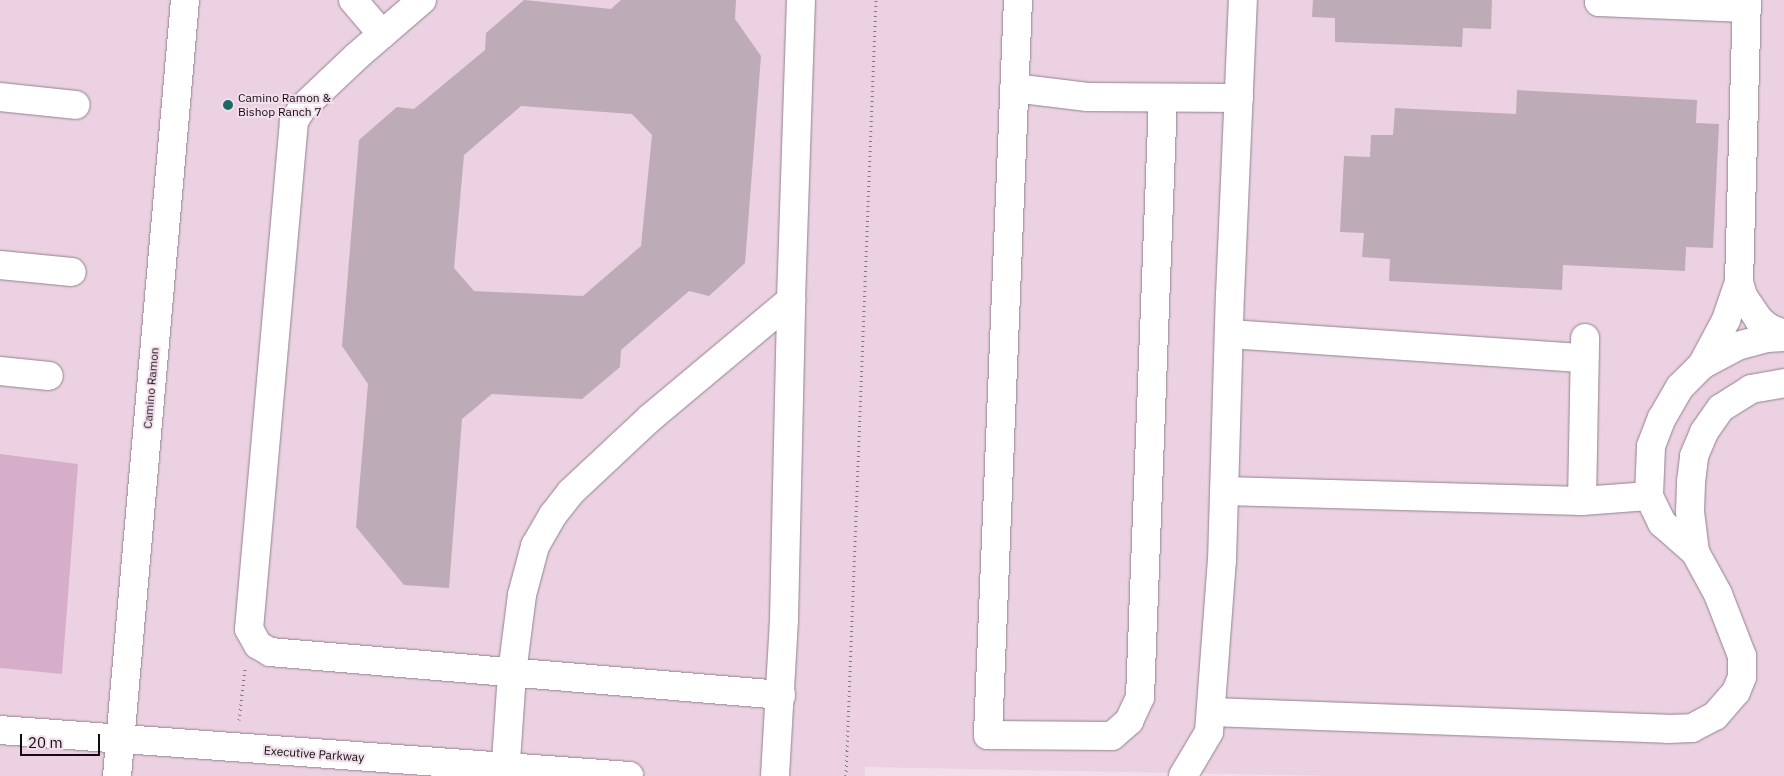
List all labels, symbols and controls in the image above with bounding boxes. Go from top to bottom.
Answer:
place label: Camino Ramon & Bishop Ranch 7 [238,91,331,119]
marker: Camino Ramon & Bishop Ranch 7 [222,99,234,111]
street label: Camino Ramon [140,347,162,429]
scale bar [22,724,102,756]
text: 20 m [28,733,63,752]
street label: Executive Parkway [263,743,365,765]

